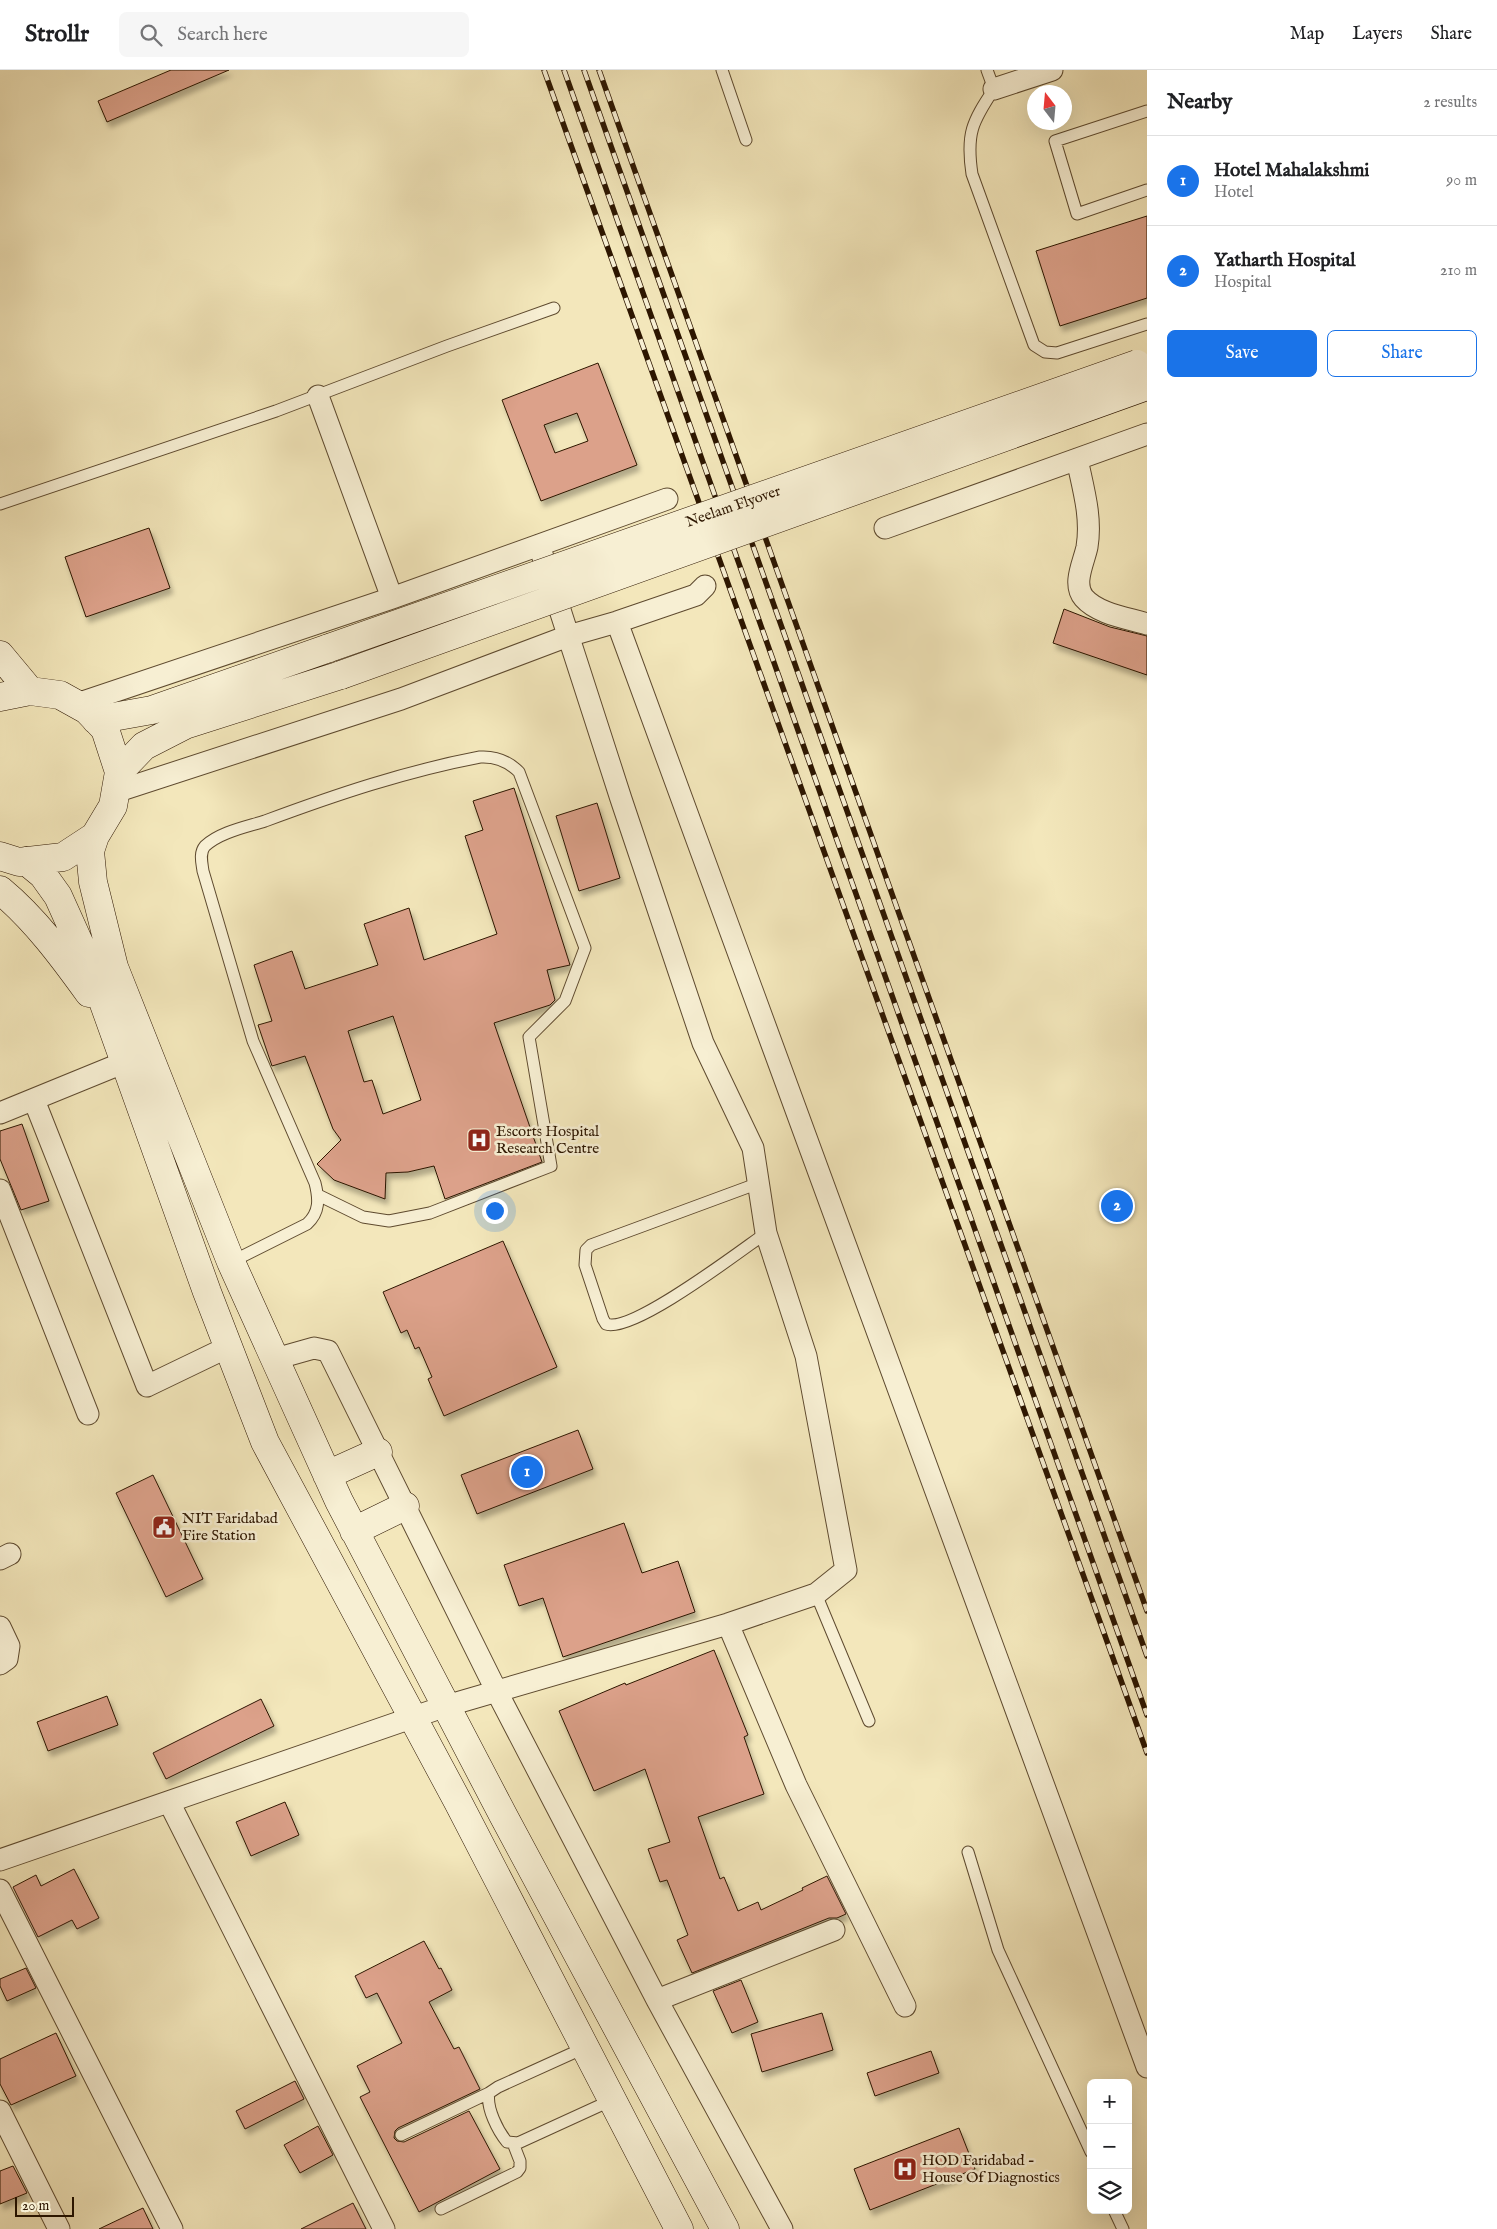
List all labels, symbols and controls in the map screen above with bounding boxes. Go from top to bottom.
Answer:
search box [119,12,469,57]
text: Strollr [25,19,89,50]
icon: search [137,21,165,49]
text: Search here [177,23,268,47]
text: Map [1290,23,1324,46]
text: Layers [1352,23,1403,46]
text: Share [1431,23,1472,46]
north arrow [1027,85,1072,130]
text: Nearby [1167,89,1232,116]
text: 2 results [1423,93,1477,113]
text: Hotel Mahalakshmi [1214,159,1369,183]
text: 1 [1180,171,1186,191]
text: 90 m [1446,171,1477,191]
text: Hotel [1214,183,1253,203]
text: Yatharth Hospital [1214,249,1355,273]
text: 2 [1179,261,1187,281]
text: 210 m [1440,261,1477,281]
text: Hospital [1214,273,1271,293]
button: Save [1167,330,1317,377]
button: Share [1327,330,1477,377]
street label: Neelam Flyover [683,481,784,532]
place label: Escorts Hospital Research Centre [496,1122,600,1158]
hospital icon: Escorts Hospital Research Centre [466,1127,492,1153]
pin: 2 [1101,1187,1133,1225]
your location [482,1198,508,1224]
pin: 1 [511,1453,543,1491]
place label: NIT Faridabad Fire Station [182,1509,279,1545]
public building icon: NIT Faridabad Fire Station [151,1514,177,1540]
map controls [1087,2079,1132,2214]
button: + [1087,2079,1132,2124]
button: − [1087,2124,1132,2169]
place label: HOD Faridabad - House Of Diagnostics [922,2151,1060,2187]
hospital icon: HOD Faridabad - House Of Diagnostics [892,2156,918,2182]
button: layers [1087,2169,1132,2214]
scale bar [15,2194,74,2217]
text: 20 m [22,2197,49,2215]

